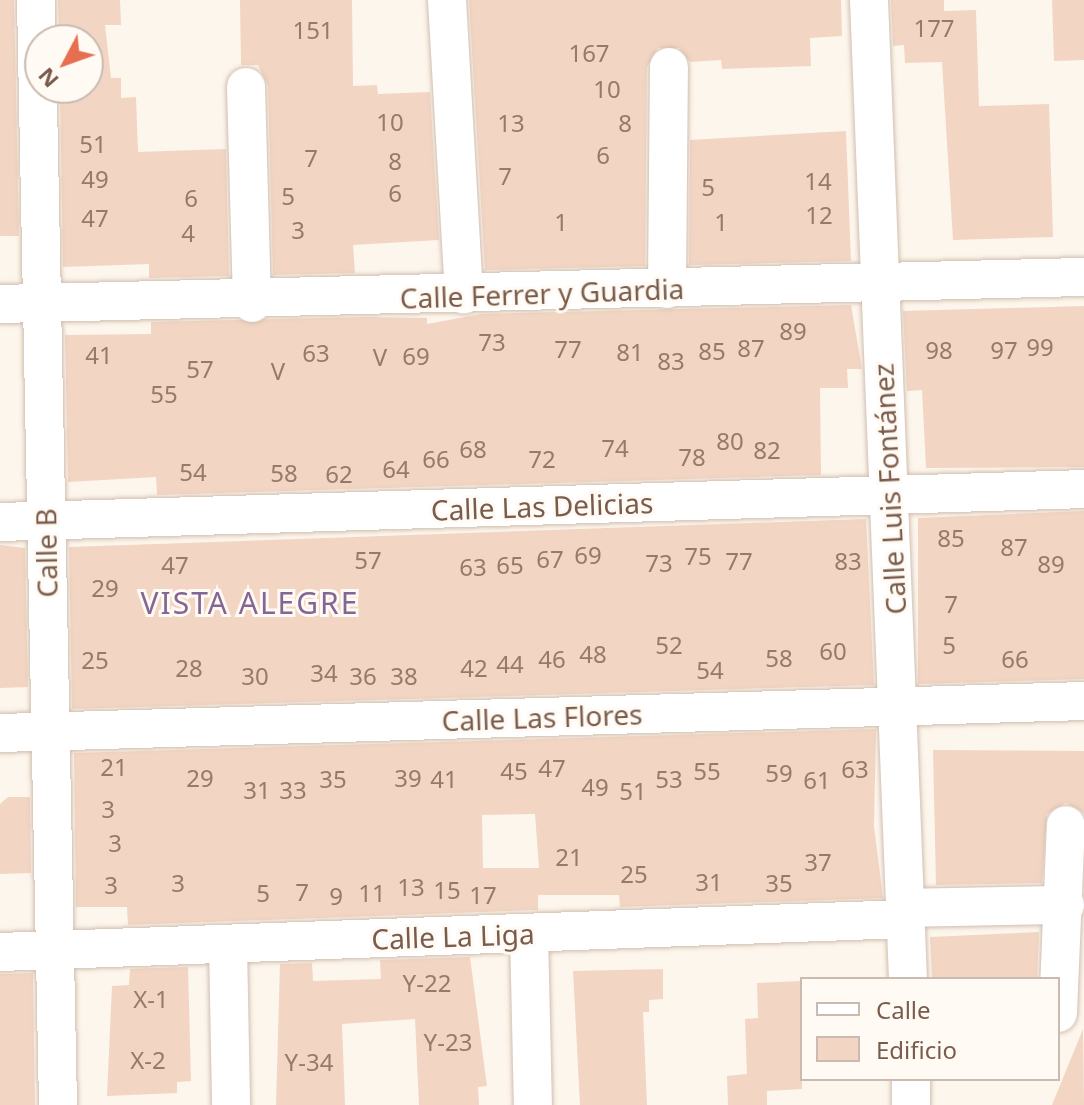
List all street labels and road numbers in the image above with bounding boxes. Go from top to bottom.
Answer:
street label: Calle Ferrer y Guardia [399,271,685,315]
street label: Calle Luis Fontánez [866,363,912,615]
street label: Calle Las Delicias [430,485,654,527]
street label: Calle B [28,508,64,598]
street label: Calle Las Flores [441,697,643,737]
street label: Calle La Liga [371,916,535,956]

